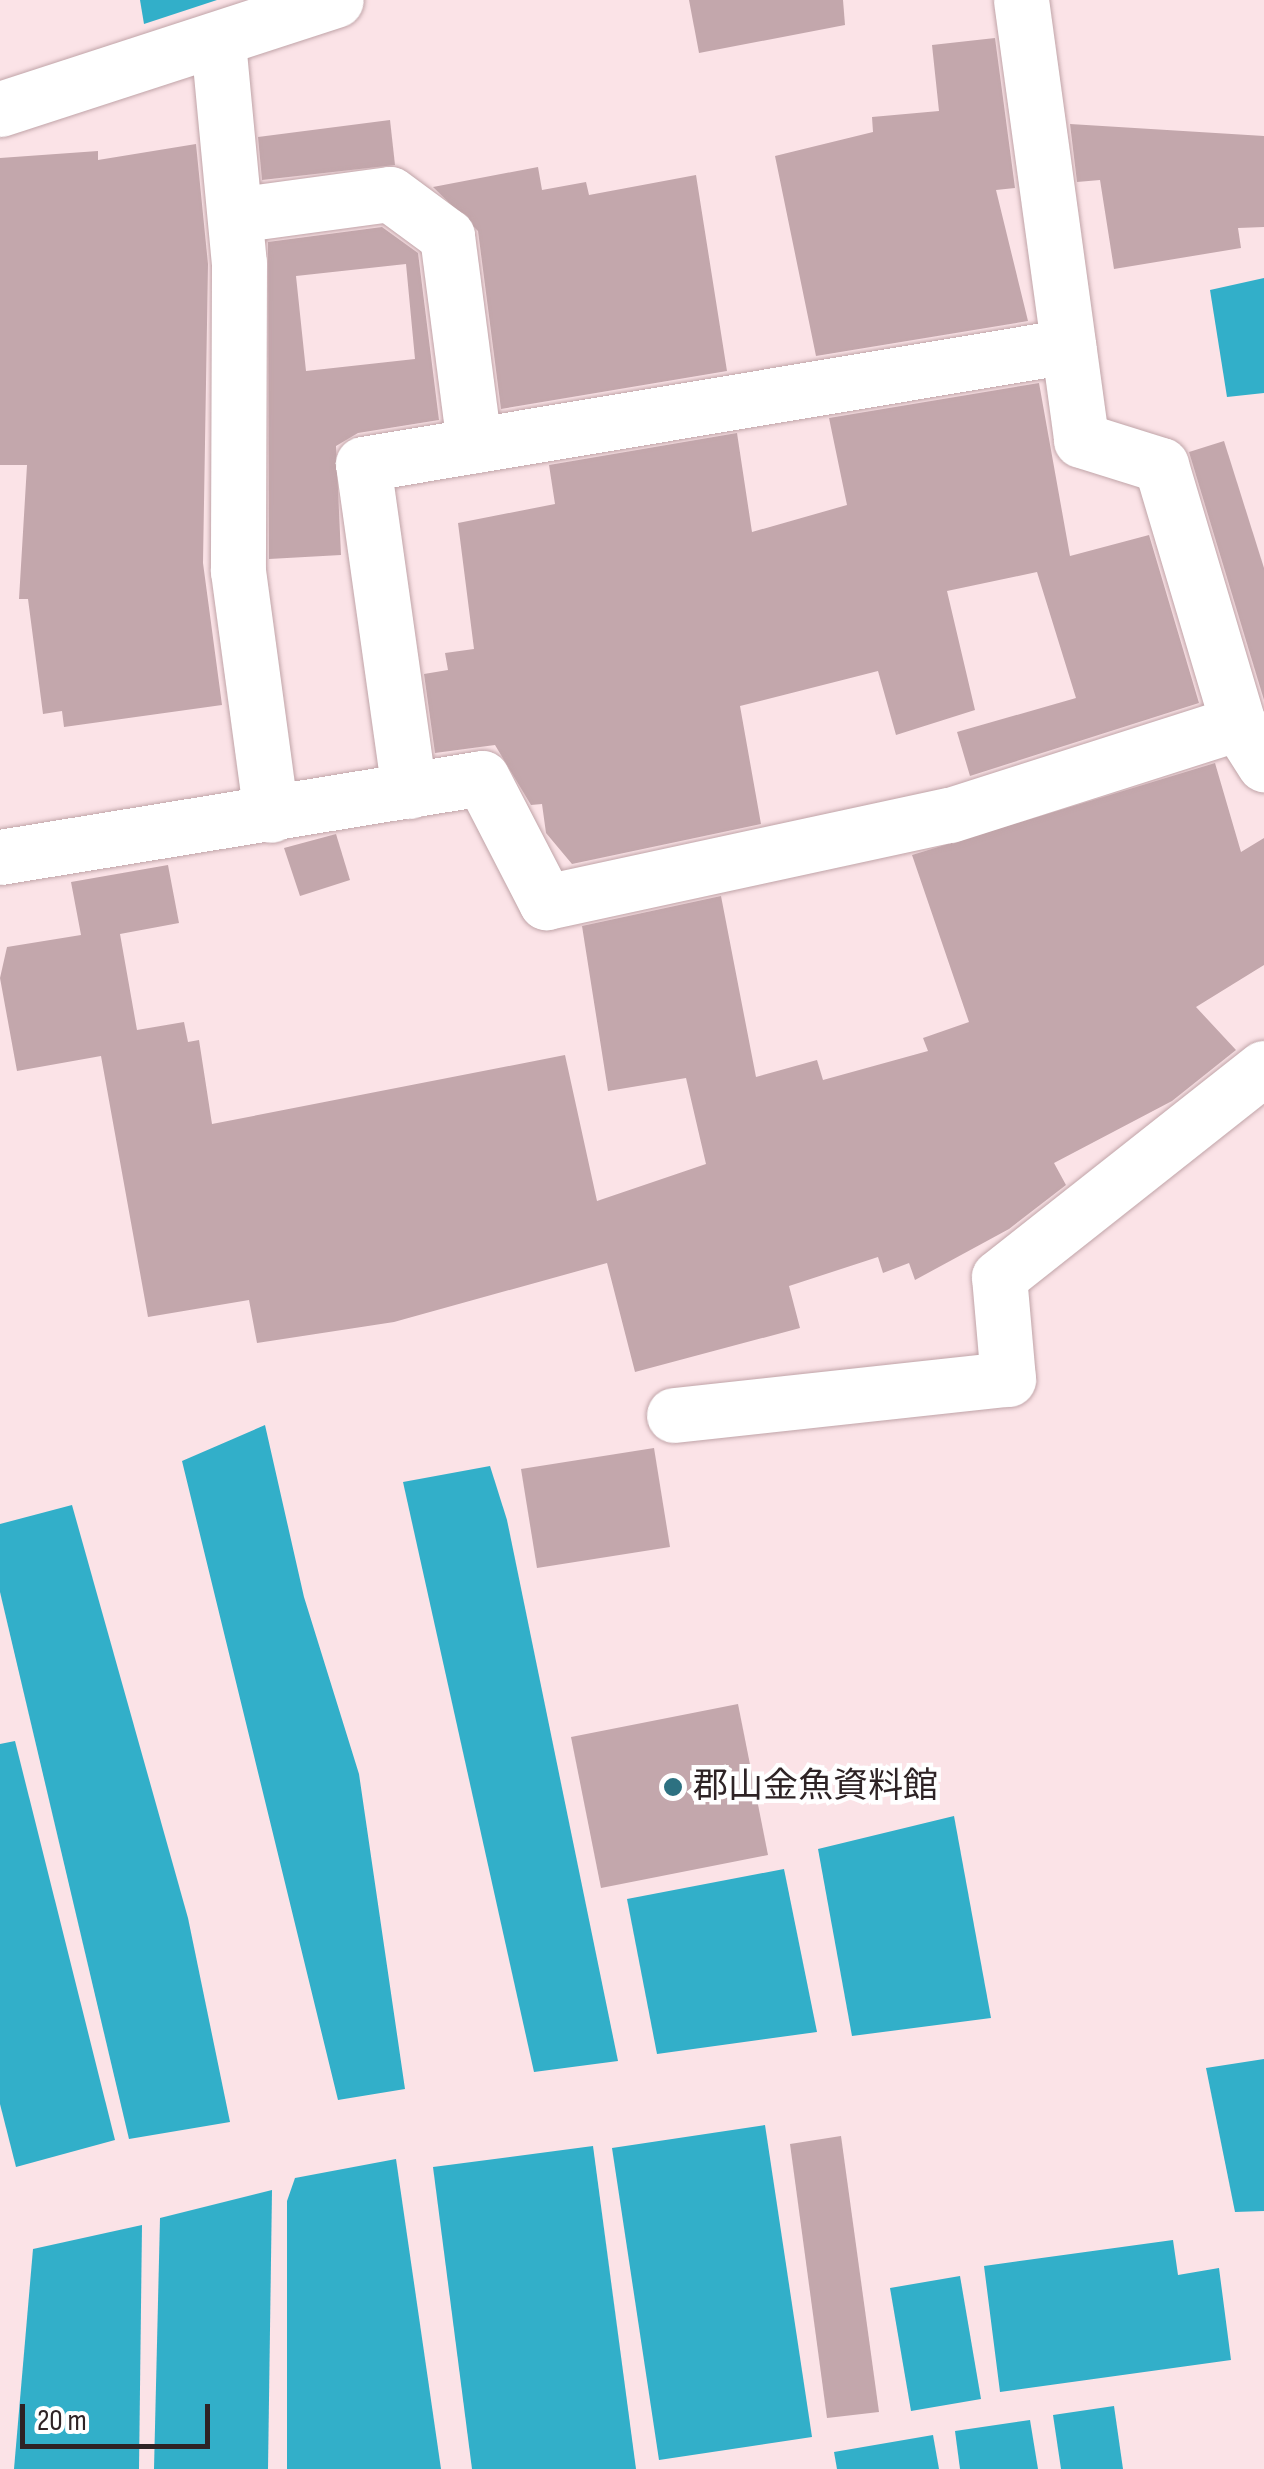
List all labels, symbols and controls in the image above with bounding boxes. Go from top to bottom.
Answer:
place label: 郡山金魚資料館 [693,1766,938,1808]
marker: 郡山金魚資料館 [662,1776,684,1798]
scale bar [25,2384,215,2446]
text: 20 m [37,2403,87,2439]

